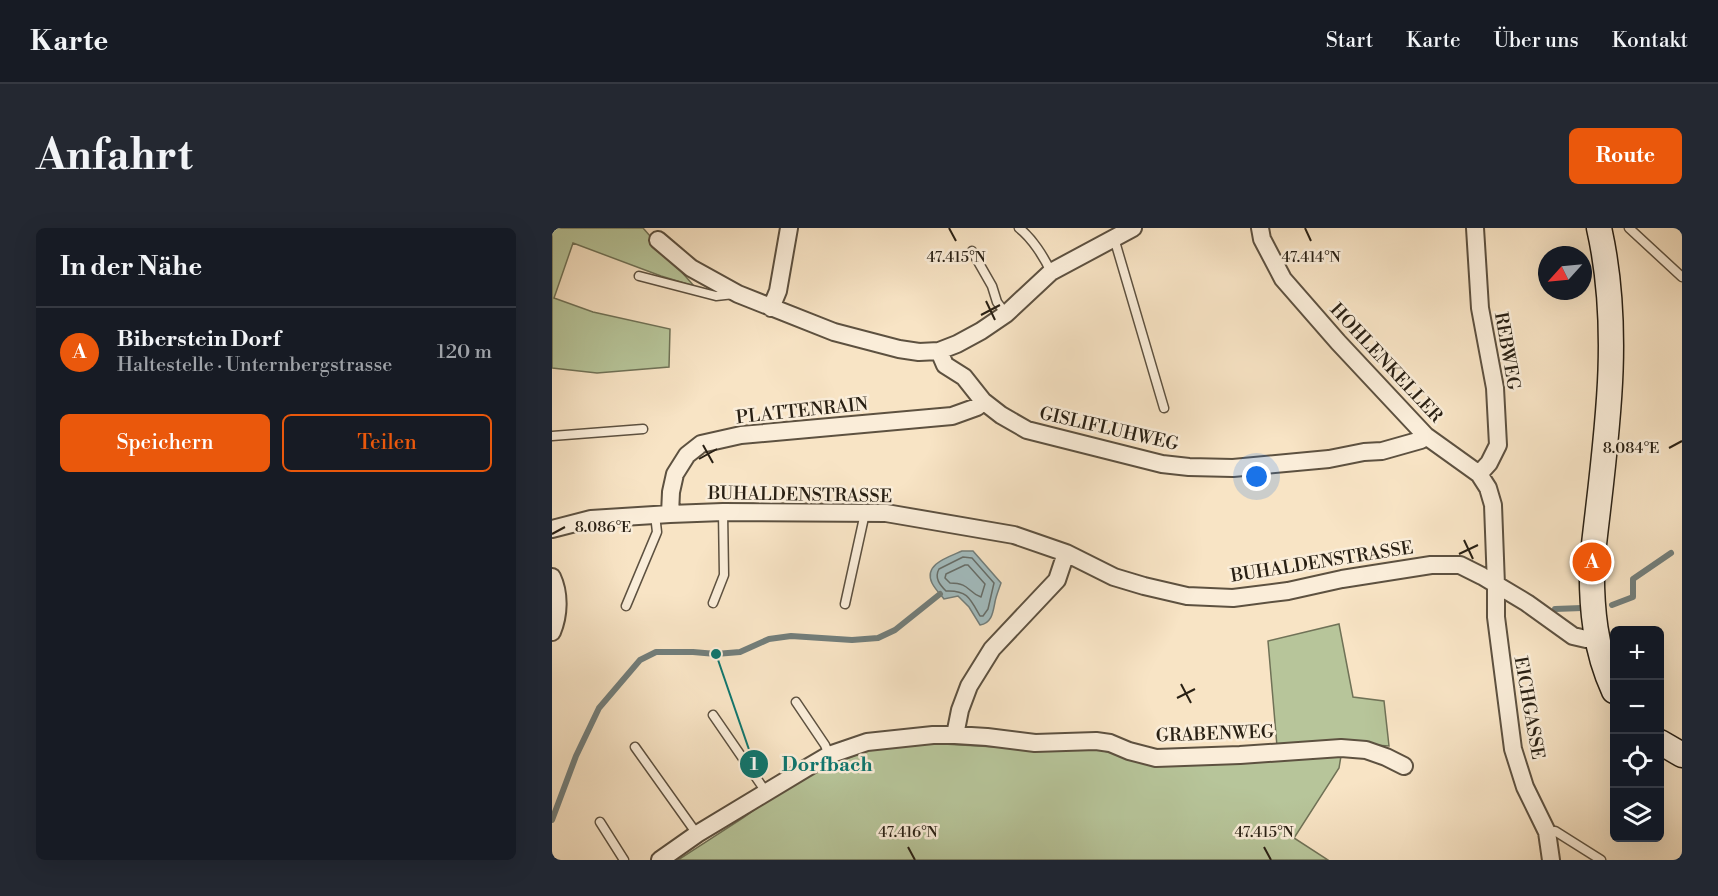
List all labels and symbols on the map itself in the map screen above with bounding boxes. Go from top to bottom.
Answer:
north arrow [1538,246,1592,300]
text: 47.415°N [926,248,986,267]
text: 47.414°N [1281,248,1341,267]
street label: HOHLENKELLER [1325,298,1448,428]
street label: REBWEG [1489,310,1525,392]
street label: PLATTENRAIN [735,393,870,429]
street label: GISLIFLUHWEG [1037,402,1182,456]
text: 8.084°E [1603,439,1659,458]
your location [1242,462,1271,491]
street label: BUHALDENSTRASSE [707,482,892,508]
text: 8.086°E [575,518,631,537]
street label: BUHALDENSTRASSE [1228,536,1415,588]
pin: A [1572,540,1612,584]
street label: EICHGASSE [1509,655,1549,761]
street label: GRABENWEG [1155,720,1275,748]
callout: Dorfbach [739,745,884,783]
text: 1 [750,753,759,776]
text: Dorfbach [781,753,873,778]
text: 47.416°N [878,823,938,842]
text: 47.415°N [1234,823,1294,842]

